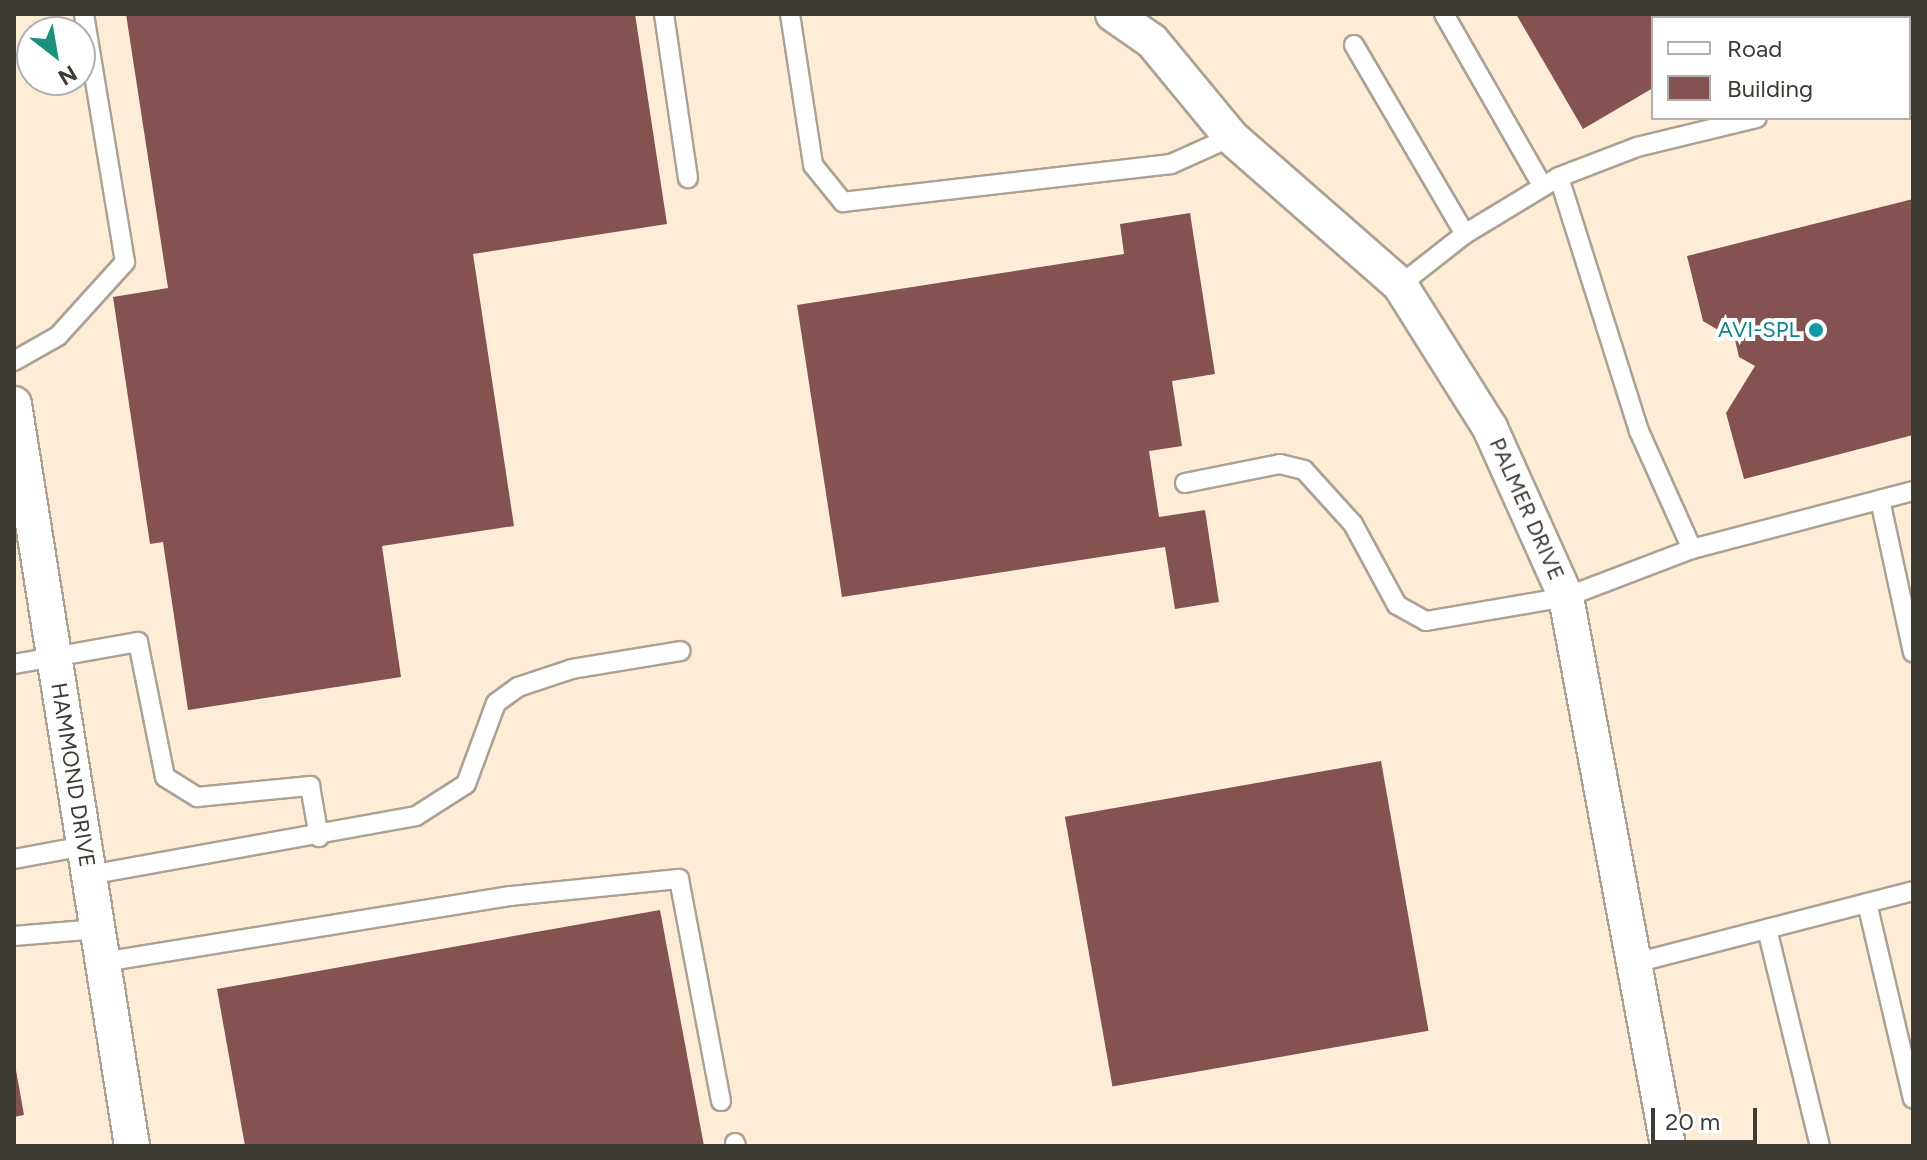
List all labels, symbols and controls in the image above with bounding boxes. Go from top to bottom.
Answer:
north arrow [16,16,96,96]
legend [1651,16,1911,120]
text: Road [1727,34,1782,63]
text: N [53,59,82,91]
text: Building [1727,74,1813,103]
place label: AVI-SPL [1718,317,1800,343]
marker: AVI-SPL [1807,321,1825,339]
street label: PALMER DRIVE [1484,434,1570,584]
street label: HAMMOND DRIVE [45,681,101,869]
scale bar [1655,1092,1761,1142]
text: 20 m [1665,1107,1720,1136]

